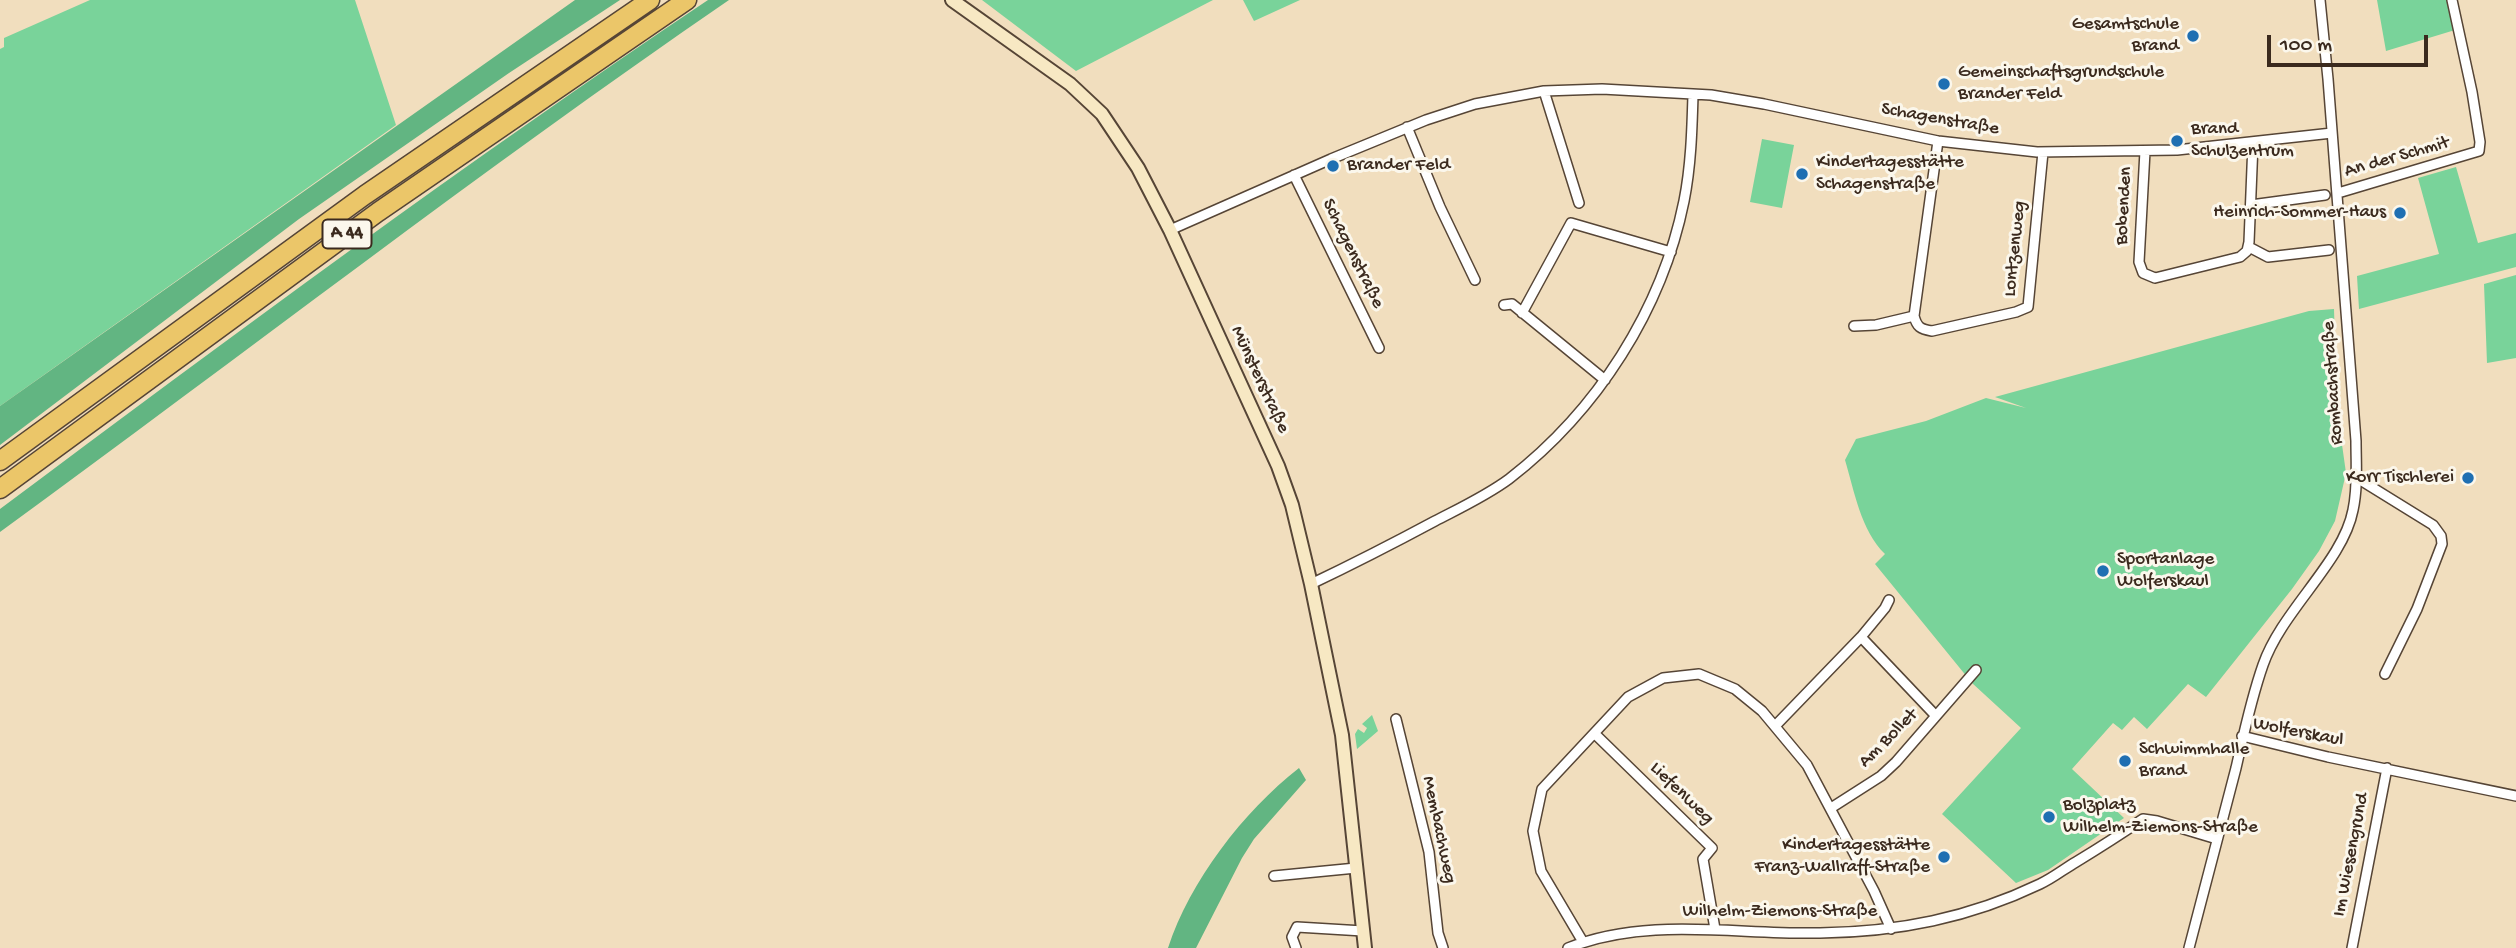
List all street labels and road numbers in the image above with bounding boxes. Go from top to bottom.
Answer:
street label: Schagenstraße [1879,98,2001,142]
street label: An der Schmit [2342,132,2452,184]
street label: Bobenden [2112,166,2138,246]
street label: Schagenstraße [1316,196,1388,312]
street label: Lontzenweg [2000,200,2032,298]
road number: A 44 [322,220,372,248]
street label: Rombachstraße [2318,320,2350,446]
street label: Münsterstraße [1224,323,1294,437]
street label: Am Bollet [1855,705,1923,773]
street label: Wolferskaul [2251,713,2345,753]
street label: Liefenweg [1644,758,1718,830]
street label: Membachweg [1416,774,1460,886]
street label: Im Wiesengrund [2329,791,2375,919]
street label: Wilhelm-Ziemons-Straße [1683,901,1877,923]

